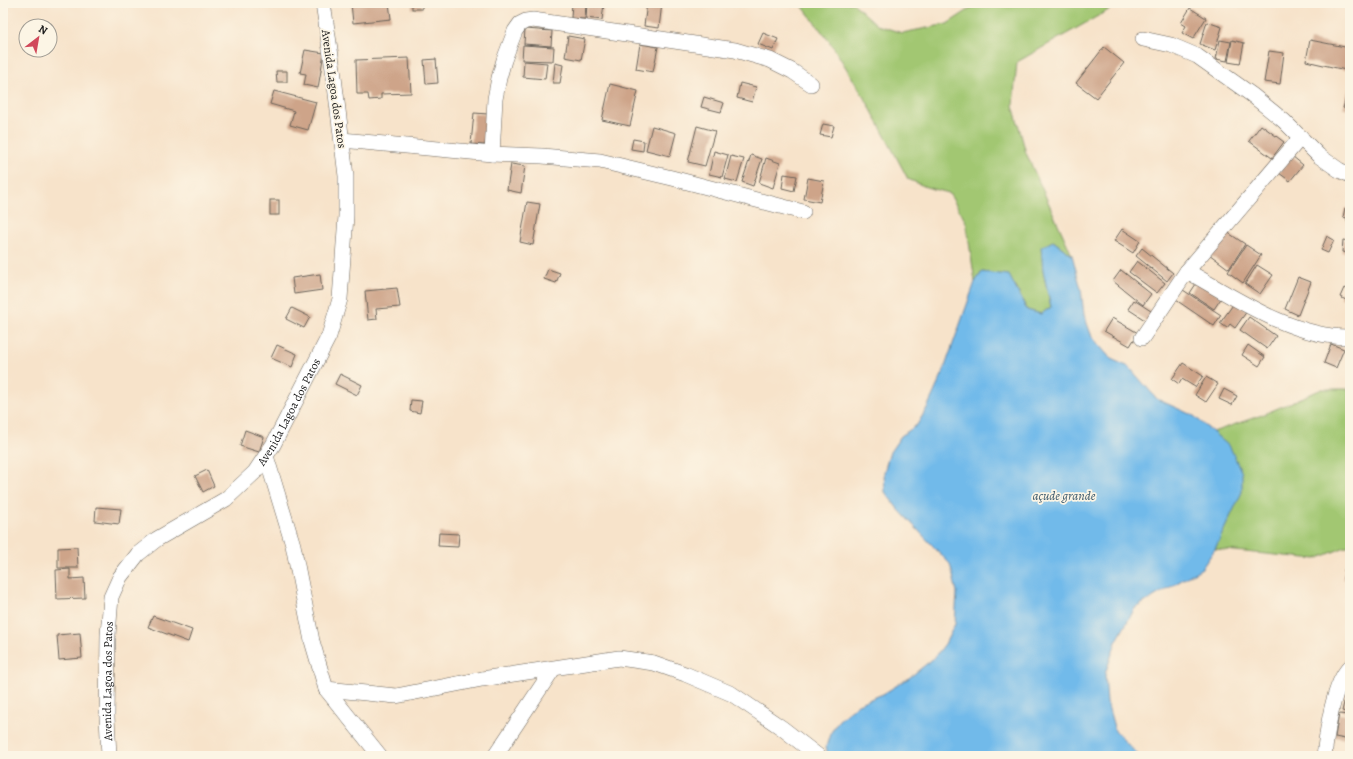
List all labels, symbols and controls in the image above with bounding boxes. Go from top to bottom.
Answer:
north arrow [18,18,58,58]
text: N [36,21,50,38]
street label: Avenida Lagoa dos Patos [318,28,350,150]
street label: Avenida Lagoa dos Patos [253,355,324,470]
water label: açude grande [1033,487,1096,504]
street label: Avenida Lagoa dos Patos [99,620,117,742]

